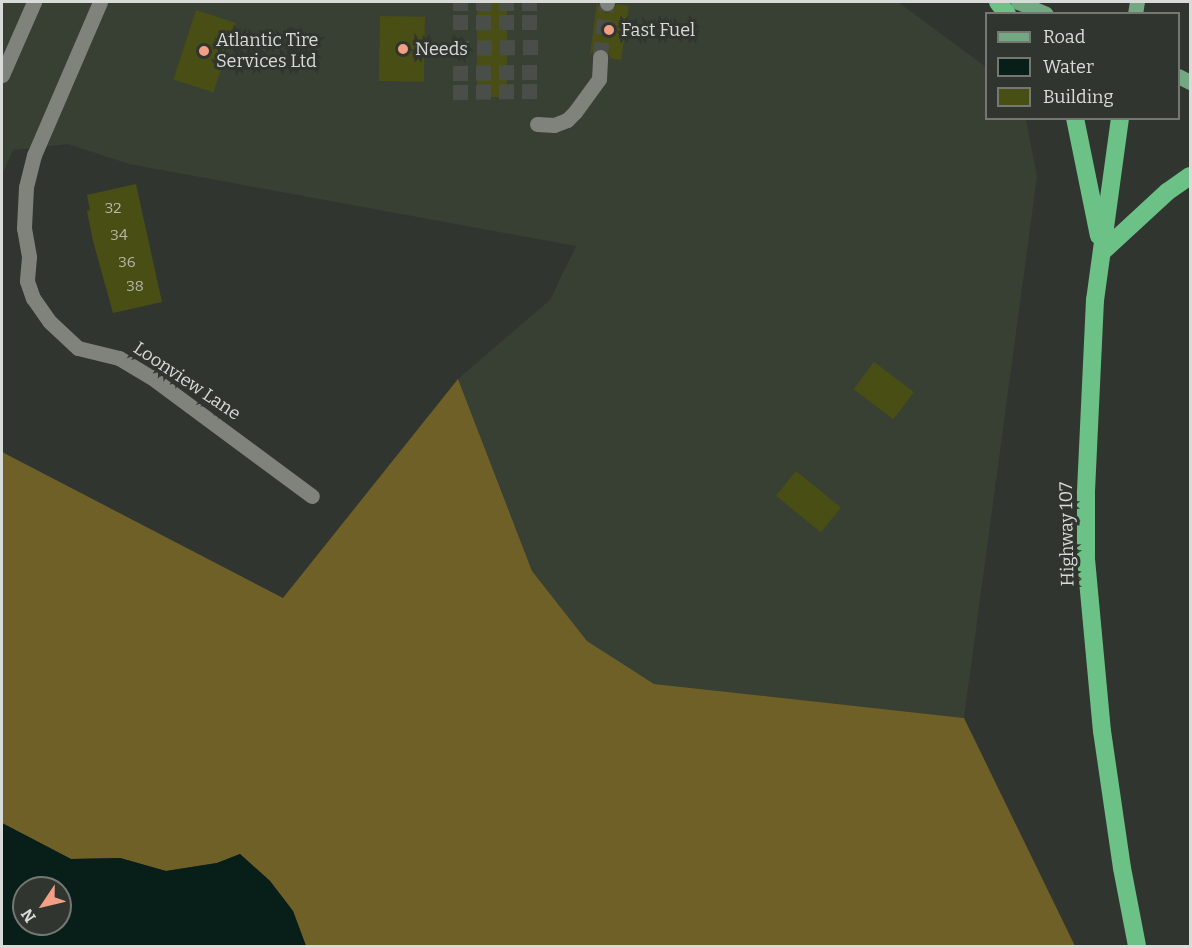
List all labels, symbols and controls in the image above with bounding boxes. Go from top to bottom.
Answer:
legend [985,12,1180,120]
place label: Fast Fuel [621,19,695,41]
marker: Fast Fuel [602,23,616,37]
text: Road [1043,26,1085,48]
place label: Atlantic Tire Services Ltd [216,30,318,72]
place label: Needs [415,38,468,60]
marker: Needs [396,42,410,56]
marker: Atlantic Tire Services Ltd [197,44,211,58]
text: Water [1043,56,1094,78]
text: Building [1043,86,1114,108]
house number: 32 [105,200,121,218]
house number: 34 [110,227,128,245]
house number: 36 [118,254,136,272]
house number: 38 [126,278,144,296]
street label: Loonview Lane [129,337,245,425]
street label: Highway 107 [1055,482,1079,586]
north arrow [12,876,72,936]
text: N [17,905,40,926]

